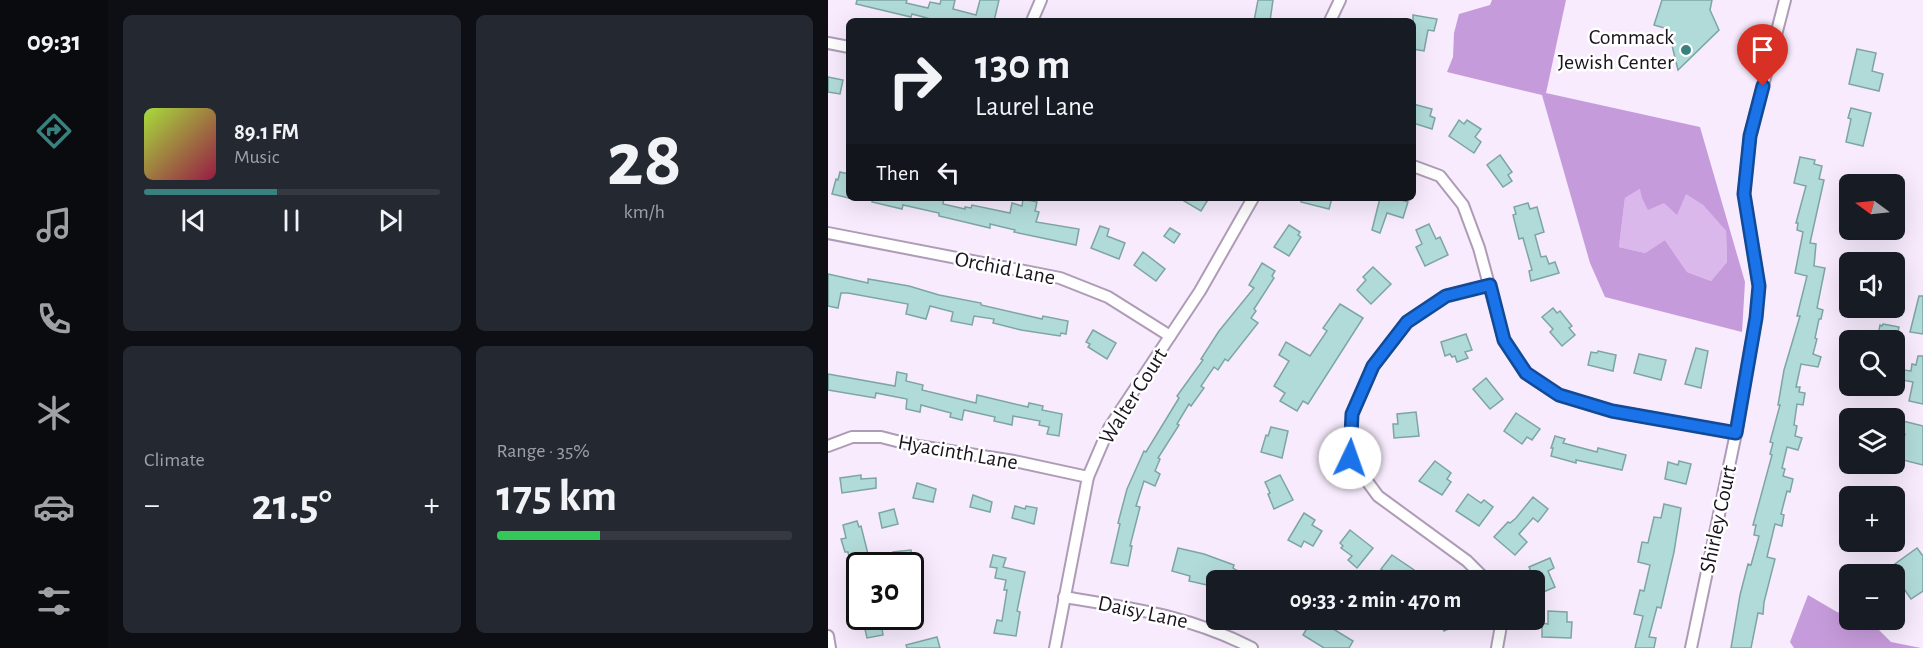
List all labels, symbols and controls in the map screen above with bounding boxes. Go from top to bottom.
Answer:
pin [1737,24,1788,86]
place label: Commack Jewish Center [1558,26,1674,73]
text: 09:31 [27,28,81,55]
icon: arrive [1746,33,1779,66]
icon: right [876,42,954,120]
marker: Commack Jewish Center [1679,43,1693,57]
text: 130 m [975,44,1070,86]
text: Laurel Lane [975,93,1094,120]
icon: directions [33,110,75,152]
text: 89.1 FM [234,121,299,143]
text: 28 [607,122,682,200]
text: Music [234,147,280,167]
icon: left [932,156,965,189]
text: Then [876,162,920,184]
north arrow [1839,174,1905,240]
map controls [1839,174,1905,630]
text: km/h [624,202,665,222]
icon: music [33,204,75,246]
icon: previous [177,204,210,237]
icon: pause [275,204,308,237]
icon: next [374,204,407,237]
street label: Orchid Lane [953,247,1057,289]
button: sound [1839,252,1905,318]
icon: phone [33,298,75,340]
button: search [1839,330,1905,396]
street label: Walter Court [1095,344,1171,448]
icon: climate [33,392,75,434]
button: layers [1839,408,1905,474]
position arrow [1318,426,1382,490]
street label: Hyacinth Lane [896,431,1020,473]
text: Range · 35% [497,441,590,461]
text: Climate [144,450,205,470]
street label: Shirley Court [1696,463,1740,575]
text: 175 km [497,474,617,519]
text: 21.5° [252,483,332,528]
icon: car [33,486,75,528]
button: + [1839,486,1905,552]
text: − [144,489,160,522]
text: + [424,489,439,522]
speed limit sign: 30 [846,552,924,630]
button: − [1839,564,1905,630]
icon: filters [33,580,75,622]
text: 09:33 · 2 min · 470 m [1290,589,1461,611]
street label: Daisy Lane [1096,592,1190,632]

